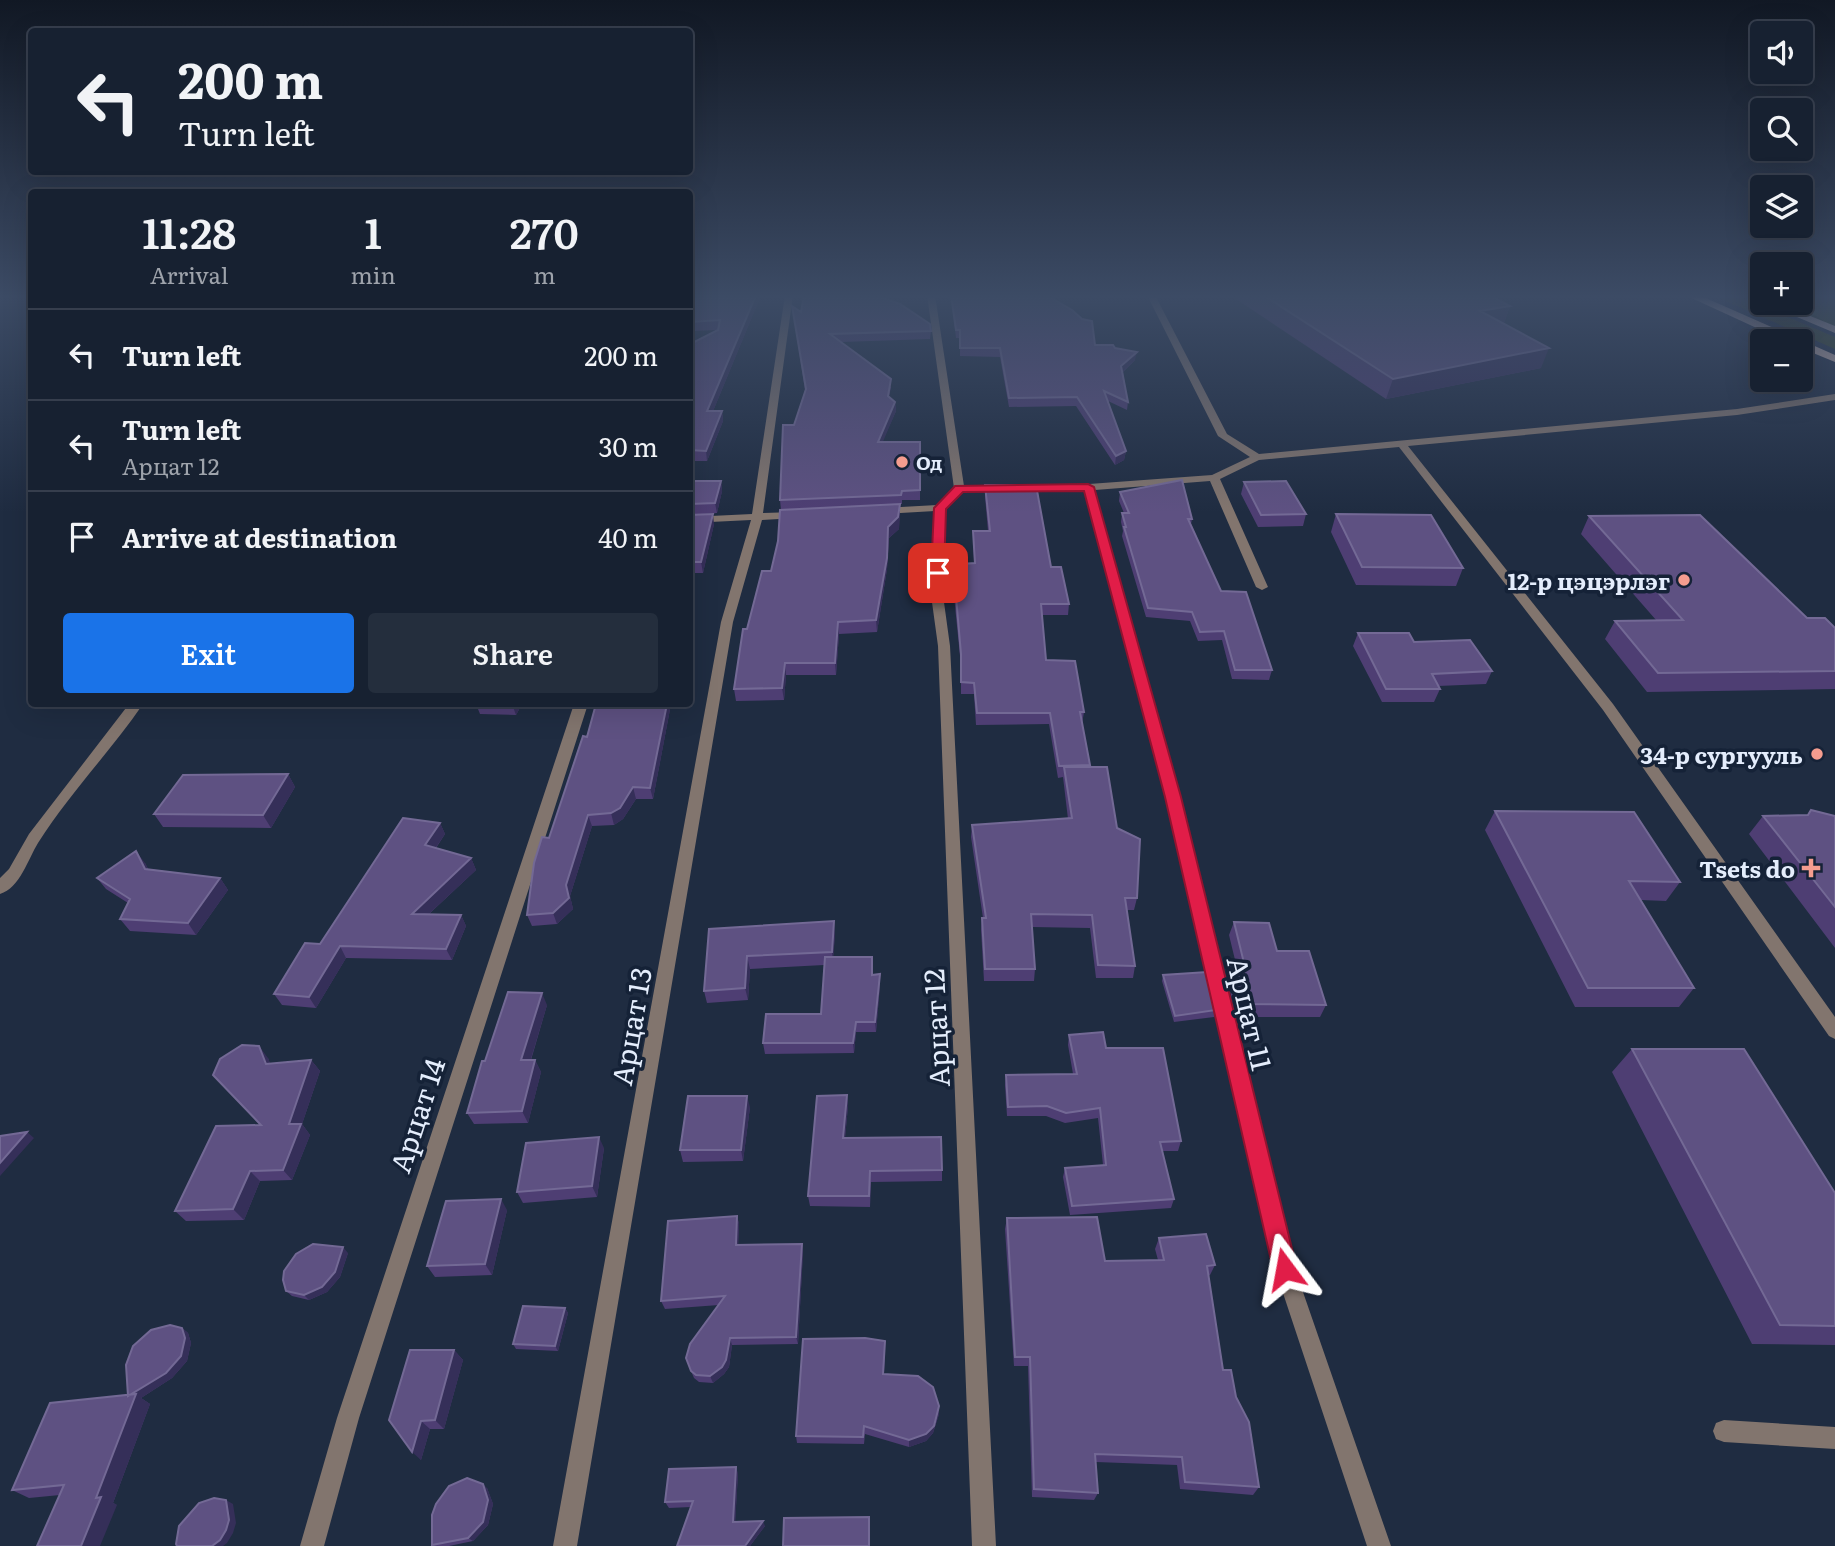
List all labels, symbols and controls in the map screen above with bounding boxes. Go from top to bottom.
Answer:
map controls [1750,21,1813,392]
button: sound [1750,21,1813,84]
text: 200 m [178,41,323,114]
icon: left [63,56,154,147]
button: search [1750,98,1813,161]
text: Turn left [178,108,315,156]
button: layers [1750,175,1813,238]
text: 11:28 [142,200,236,262]
text: 1 [364,200,382,262]
text: 270 [510,200,579,262]
button: + [1750,252,1813,315]
text: Arrival [150,257,229,291]
text: min [351,257,396,291]
text: m [533,257,555,291]
button: − [1750,329,1813,392]
text: Turn left [122,335,241,374]
text: 200 m [584,335,658,374]
icon: left [63,336,101,374]
text: Turn left [122,409,241,448]
text: 30 m [598,426,658,465]
icon: left [63,427,101,465]
text: Арцат 12 [122,448,219,482]
place label: Од [916,448,942,476]
marker: Од [894,454,910,470]
text: Arrive at destination [122,517,397,556]
text: 40 m [598,517,658,556]
icon: arrive [63,518,101,556]
pin [908,543,968,603]
icon: arrive [919,554,957,592]
place label: 12-р цэцэрлэг [1507,563,1670,597]
marker: 12-р цэцэрлэг [1676,572,1692,588]
button: Exit [63,613,354,693]
button: Share [368,613,658,693]
place label: 34-р сургууль [1640,737,1803,771]
marker: 34-р сургууль [1809,746,1825,762]
place label: Tsets do [1699,851,1795,885]
marker: Tsets do [1801,858,1821,878]
street label: Арцат 11 [1218,952,1284,1074]
street label: Арцат 13 [599,964,661,1088]
street label: Арцат 12 [911,968,959,1088]
street label: Арцат 14 [378,1052,454,1178]
position arrow [1248,1232,1322,1306]

